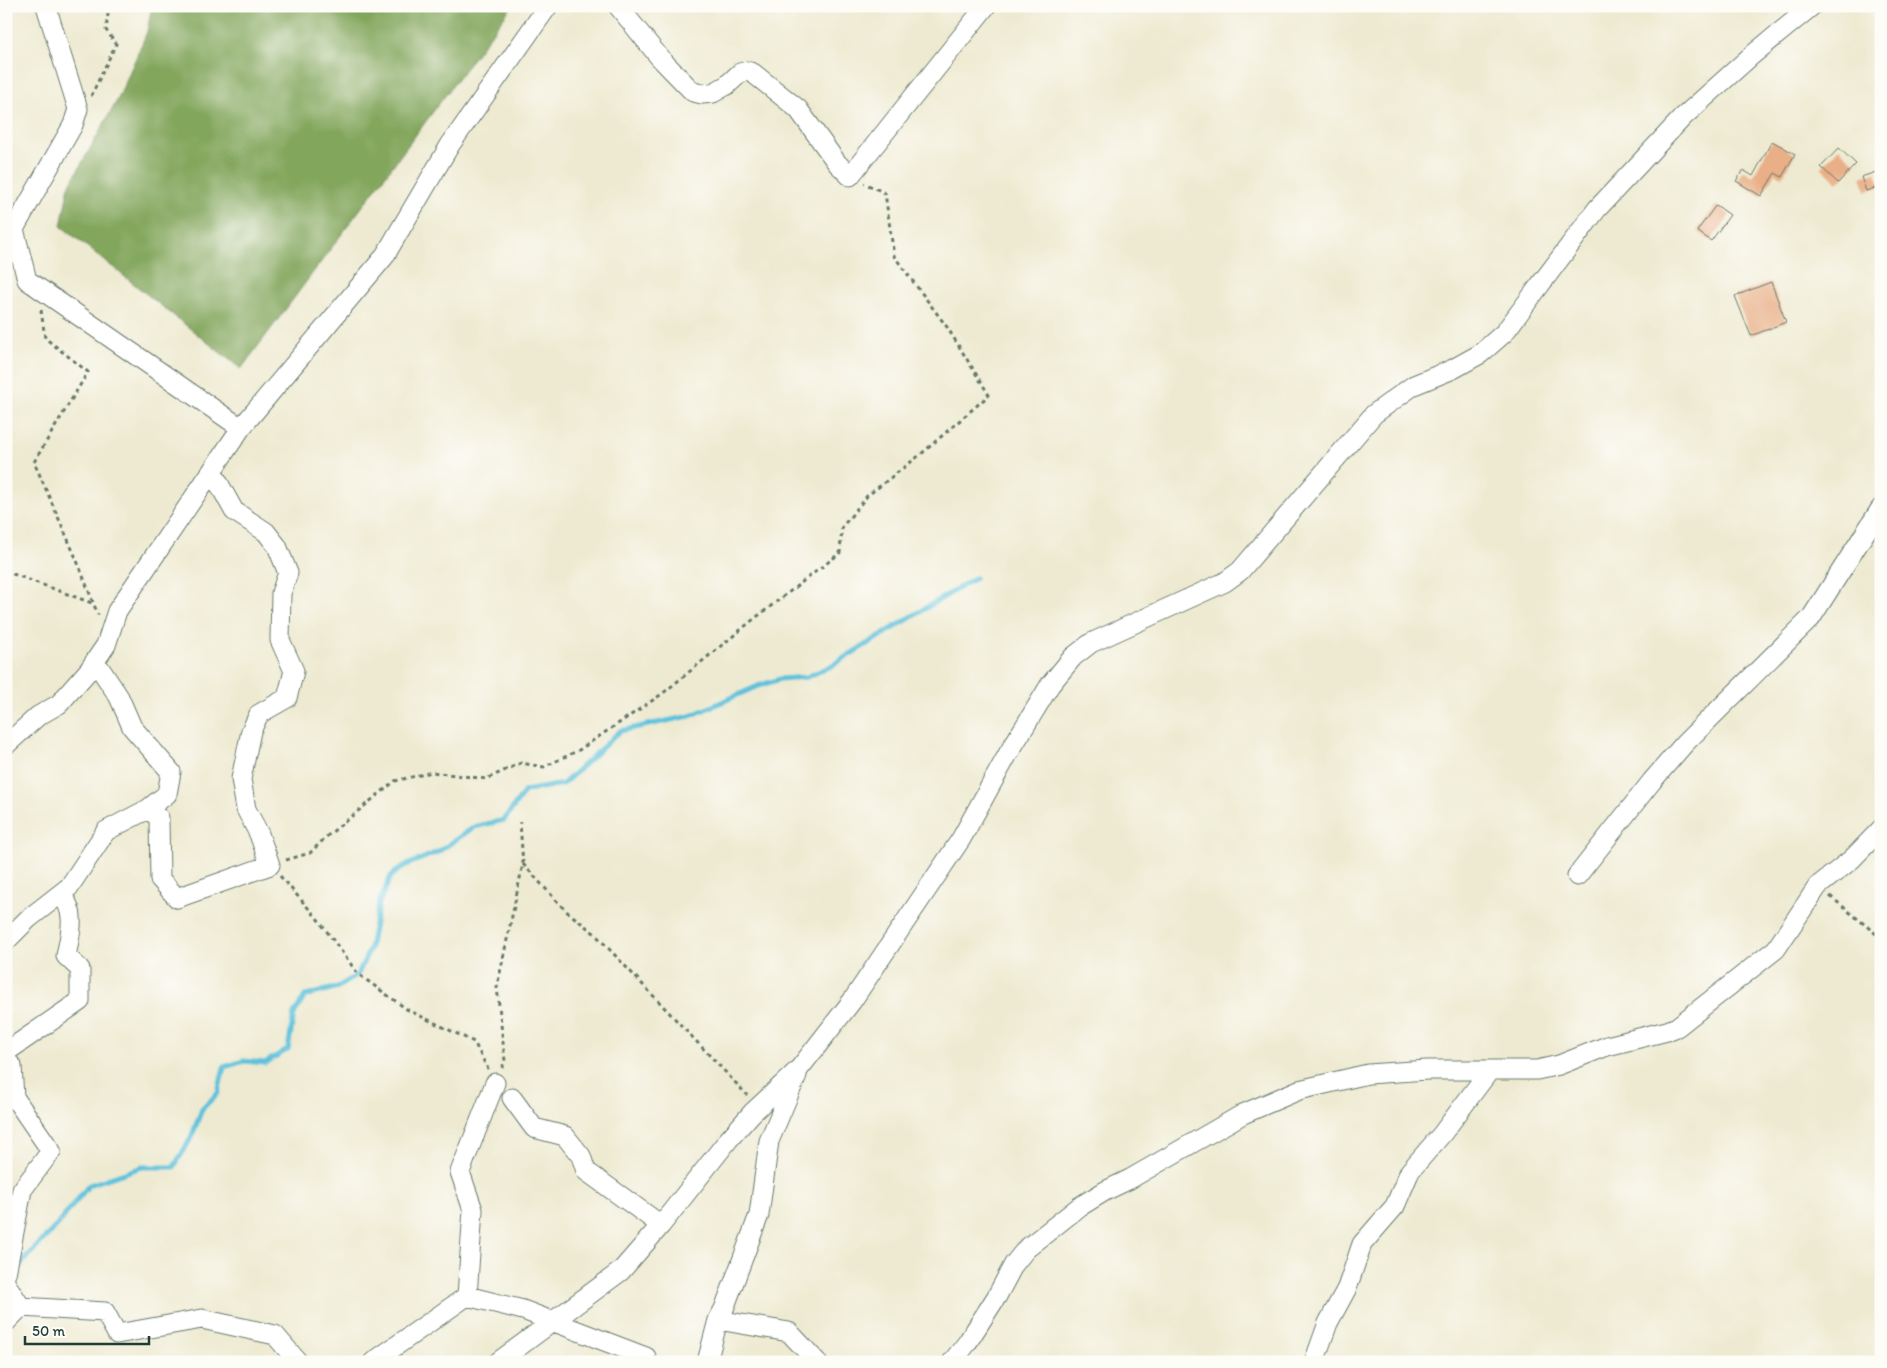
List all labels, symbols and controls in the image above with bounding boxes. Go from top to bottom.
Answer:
scale bar [25,1313,149,1345]
text: 50 m [32,1322,65,1340]

